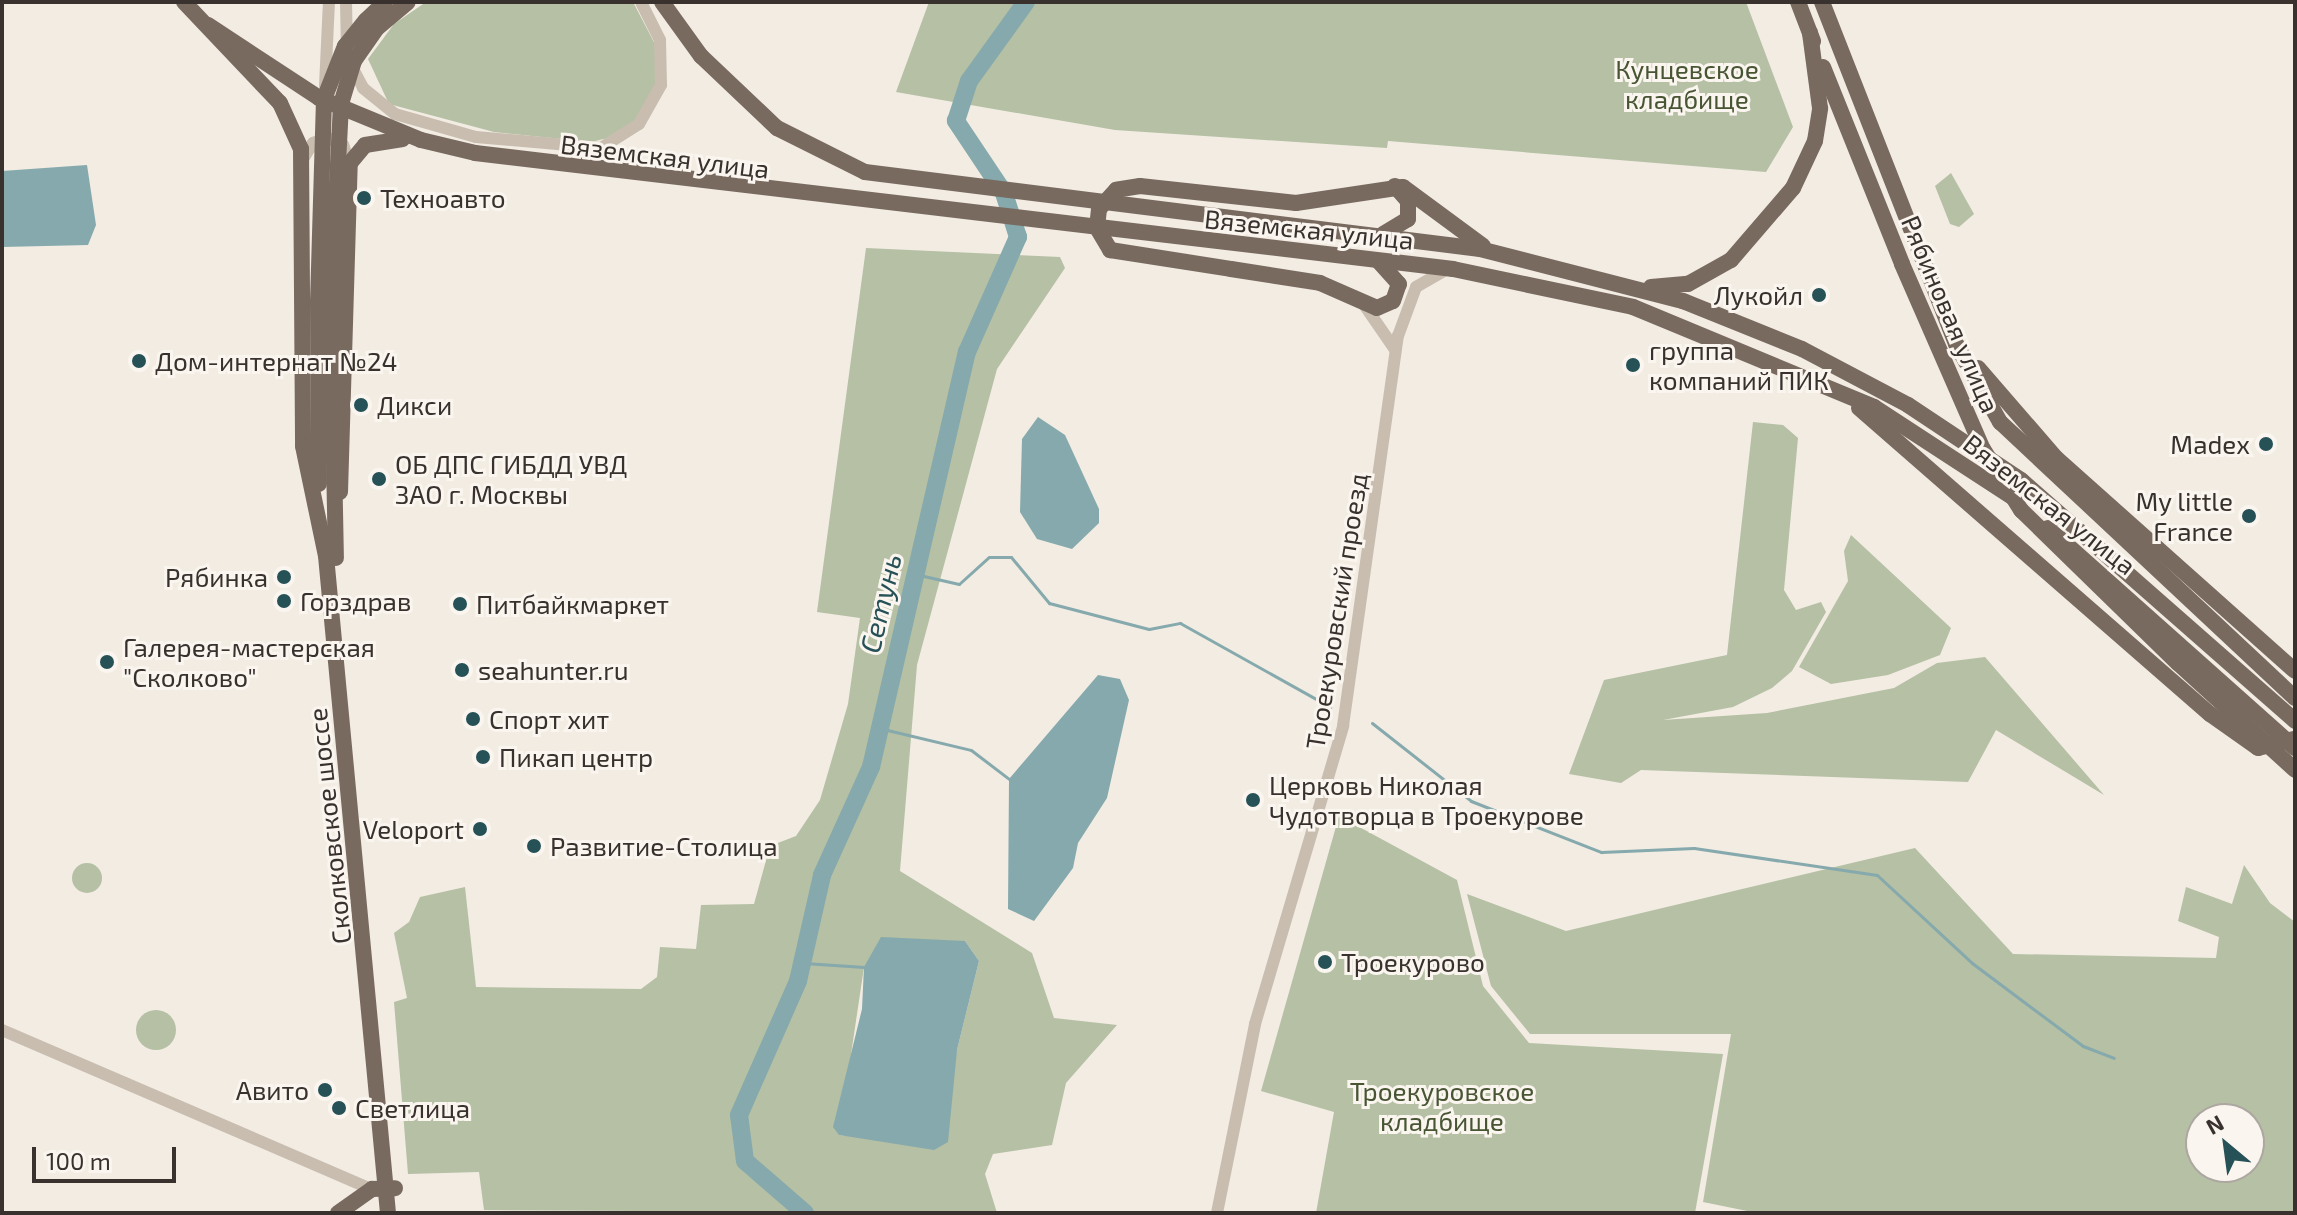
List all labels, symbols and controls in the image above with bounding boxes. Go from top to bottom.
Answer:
park label: Кунцевское кладбище [1615,53,1759,114]
street label: Вяземская улица [559,128,771,184]
place label: Техноавто [380,182,506,214]
marker: Техноавто [355,189,373,207]
street label: Вяземская улица [1203,203,1415,255]
street label: Рябиновая улица [1895,211,2007,417]
place label: Лукойл [1714,279,1803,311]
marker: Лукойл [1810,286,1828,304]
place label: группа компаний ПИК [1649,334,1829,396]
place label: Дом-интернат №24 [155,345,398,377]
marker: Дом-интернат №24 [130,352,148,370]
marker: группа компаний ПИК [1624,356,1642,374]
place label: Дикси [377,389,452,421]
marker: Дикси [352,396,370,414]
street label: Вяземская улица [1958,427,2142,581]
place label: Madex [2170,428,2250,460]
marker: Madex [2257,435,2275,453]
place label: ОБ ДПС ГИБДД УВД ЗАО г. Москвы [395,448,627,510]
marker: ОБ ДПС ГИБДД УВД ЗАО г. Москвы [370,470,388,488]
street label: Троекуровский проезд [1299,471,1373,751]
place label: My little France [2135,485,2233,546]
marker: My little France [2240,507,2258,525]
water label: Сетунь [852,550,908,656]
place label: Рябинка [165,561,268,593]
marker: Рябинка [275,568,293,586]
place label: Горздрав [300,585,411,617]
place label: Питбайкмаркет [476,588,669,620]
marker: Горздрав [275,592,293,610]
marker: Питбайкмаркет [451,595,469,613]
place label: Галерея-мастерская "Сколково" [123,631,375,692]
marker: Галерея-мастерская "Сколково" [98,653,116,671]
place label: seahunter.ru [478,654,629,686]
marker: seahunter.ru [453,661,471,679]
place label: Спорт хит [489,703,609,735]
street label: Сколковское шоссе [301,706,357,946]
marker: Спорт хит [464,710,482,728]
place label: Пикап центр [499,741,653,773]
marker: Пикап центр [474,748,492,766]
place label: Церковь Николая Чудотворца в Троекурове [1269,769,1584,830]
marker: Церковь Николая Чудотворца в Троекурове [1244,791,1262,809]
place label: Veloport [363,813,464,845]
marker: Veloport [471,820,489,838]
place label: Развитие-Столица [550,830,778,862]
marker: Развитие-Столица [525,837,543,855]
place label: Троекурово [1341,946,1485,978]
marker: Троекурово [1316,953,1334,971]
place label: Авито [236,1074,309,1106]
park label: Троекуровское кладбище [1350,1075,1534,1136]
marker: Авито [316,1081,334,1099]
place label: Светлица [355,1092,470,1124]
marker: Светлица [330,1099,348,1117]
north arrow [2185,1103,2265,1183]
text: N [2201,1109,2228,1139]
scale bar [36,1131,180,1181]
text: 100 m [46,1146,111,1175]

